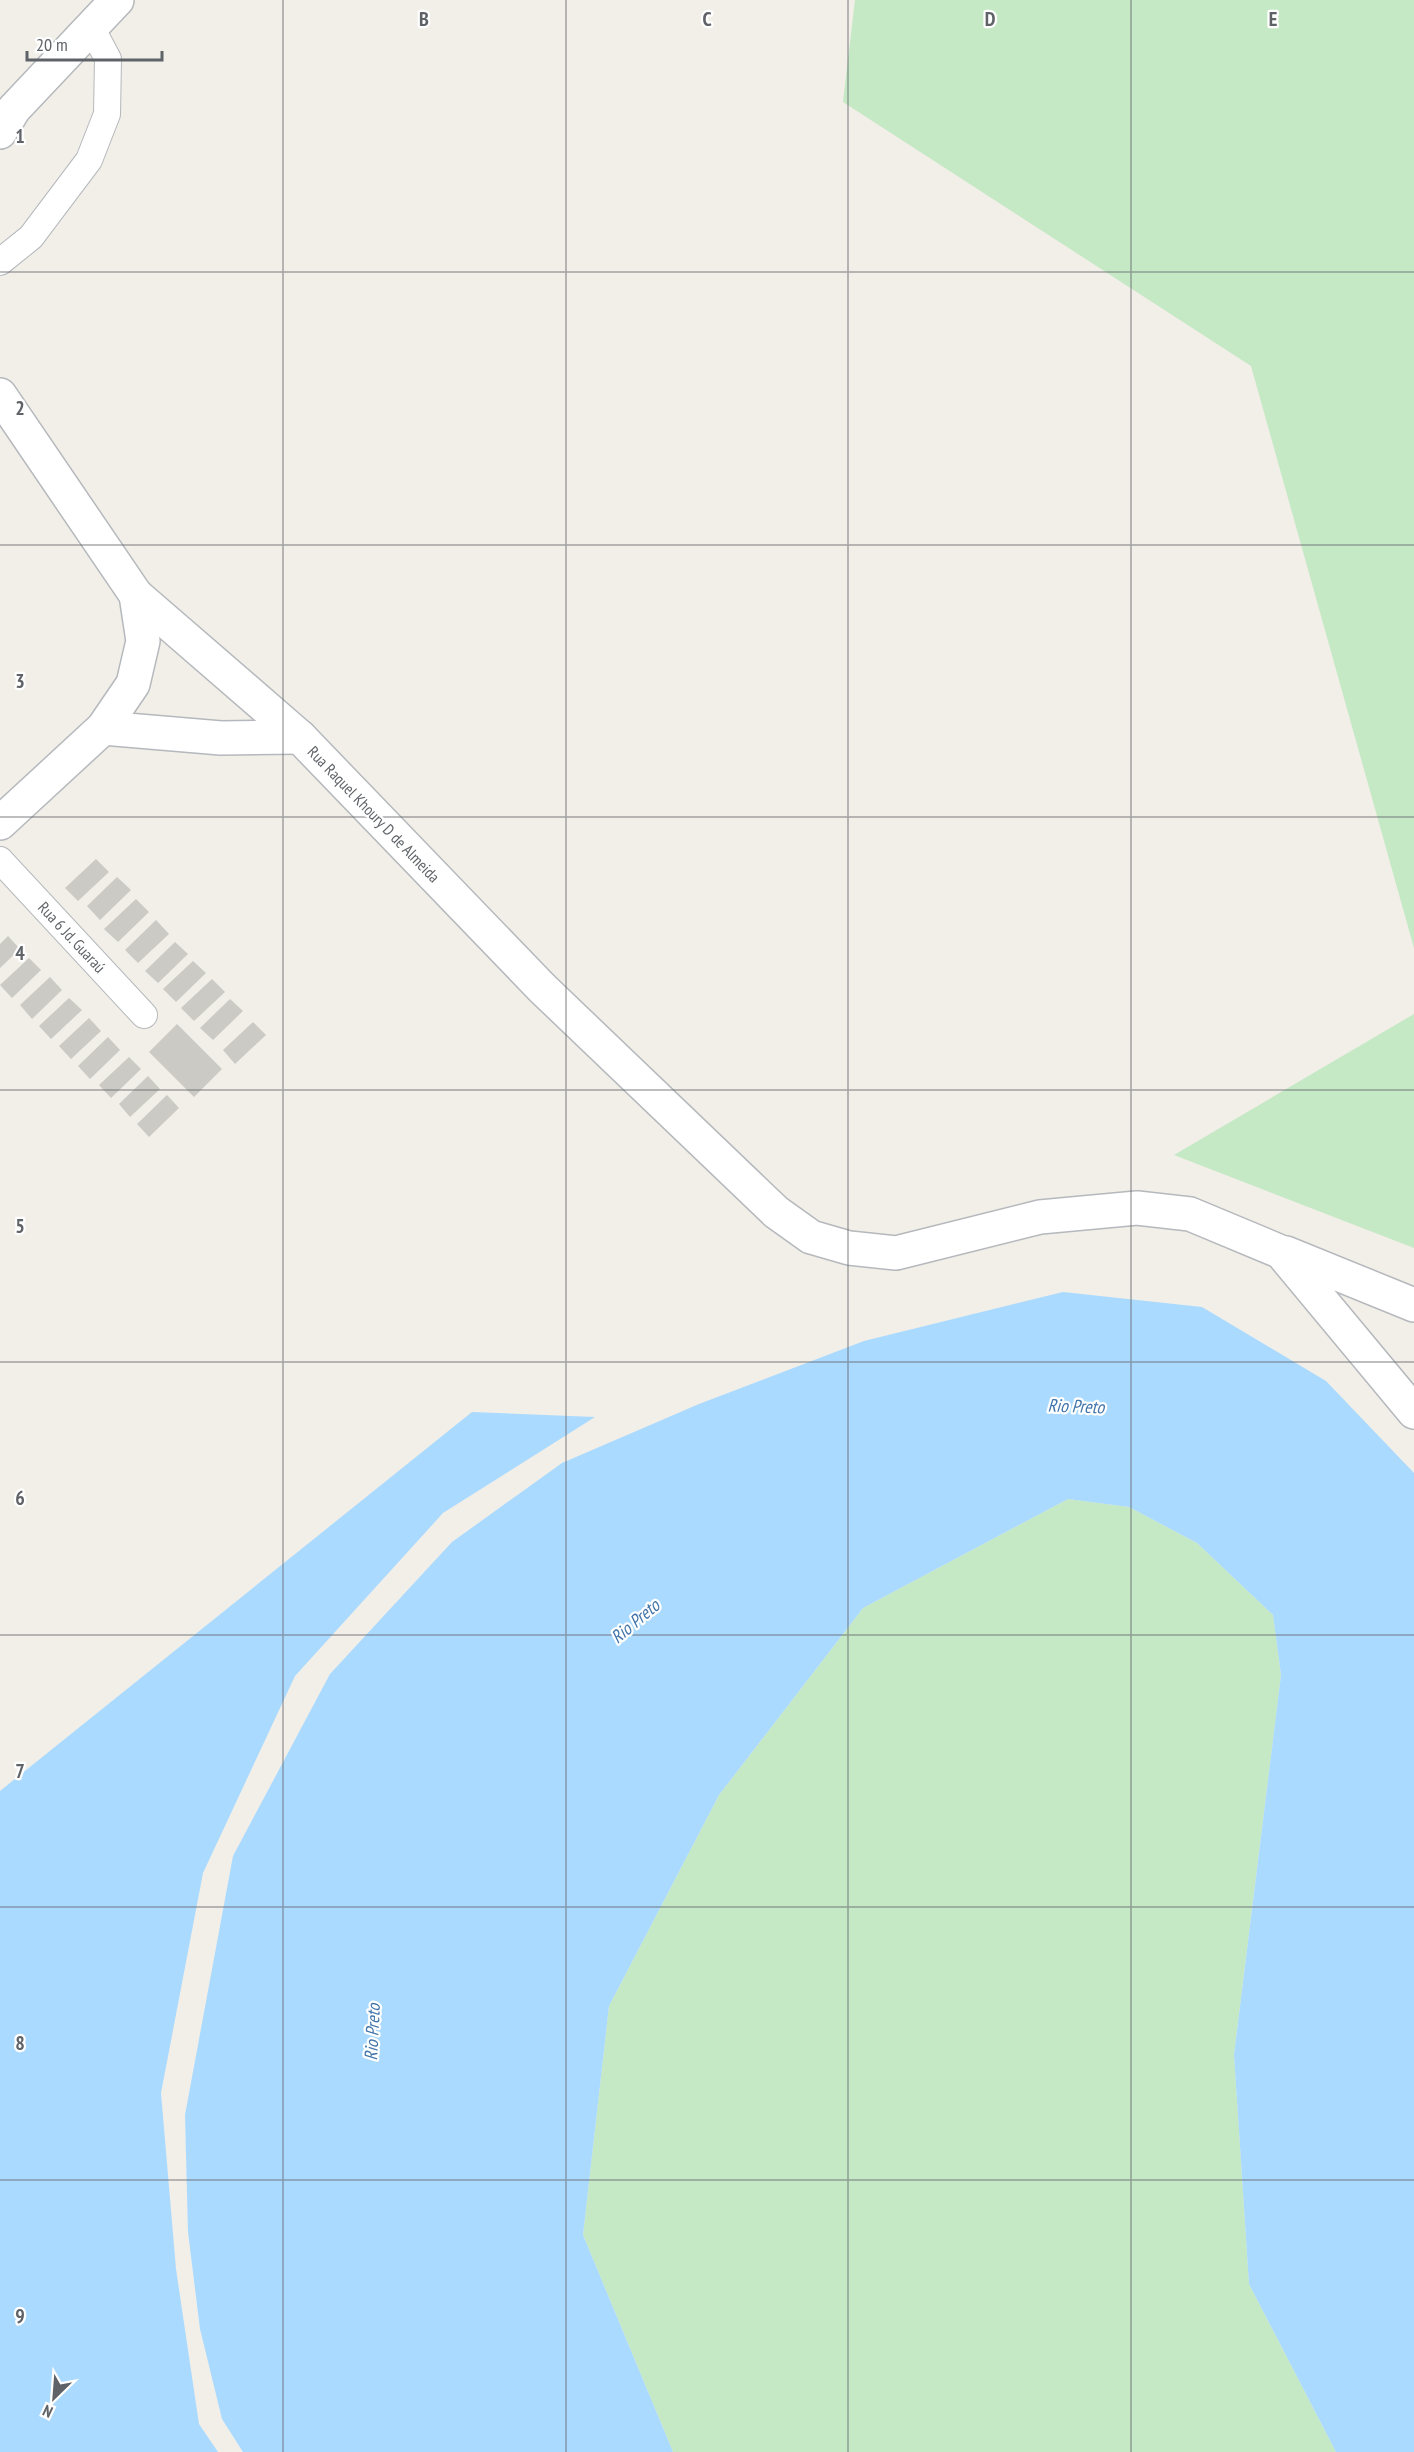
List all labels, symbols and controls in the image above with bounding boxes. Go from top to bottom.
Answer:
text: B [419,6,429,32]
text: C [702,6,712,32]
text: D [985,6,996,32]
text: E [1269,6,1277,32]
scale bar [27,24,162,62]
text: 20 m [36,33,68,56]
text: 1 [15,123,25,149]
text: 2 [15,395,25,421]
text: 3 [15,668,25,694]
street label: Rua Raquel Khoury D de Almeida [304,742,444,886]
street label: Rua 6 Jd. Guaraú [34,897,110,977]
text: 4 [15,940,25,966]
text: 5 [15,1213,25,1239]
water label: Rio Preto [1047,1394,1106,1419]
text: 6 [15,1485,25,1511]
water label: Rio Preto [606,1593,665,1648]
text: 7 [15,1758,25,1784]
water label: Rio Preto [359,2002,385,2061]
text: 8 [15,2030,25,2056]
text: 9 [15,2303,25,2329]
north arrow [24,2368,84,2428]
text: N [40,2401,56,2422]

